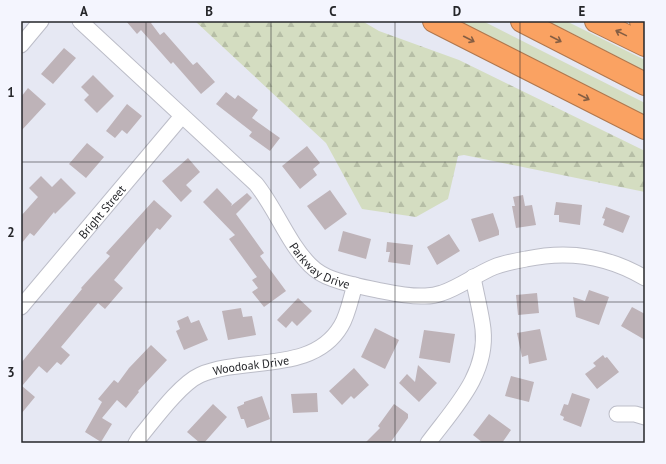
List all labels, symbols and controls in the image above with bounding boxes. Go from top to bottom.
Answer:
text: A [80,3,88,20]
text: B [205,3,213,20]
text: C [329,3,337,20]
text: D [453,3,461,20]
text: E [579,3,586,20]
one-way arrow [615,29,627,36]
one-way arrow [463,35,475,43]
one-way arrow [550,36,562,43]
text: 1 [7,84,15,101]
one-way arrow [578,94,590,101]
street label: Bright Street [75,182,128,241]
text: 2 [7,224,15,241]
street label: Parkway Drive [287,239,352,291]
street label: Woodoak Drive [211,352,290,378]
text: 3 [7,364,15,381]

